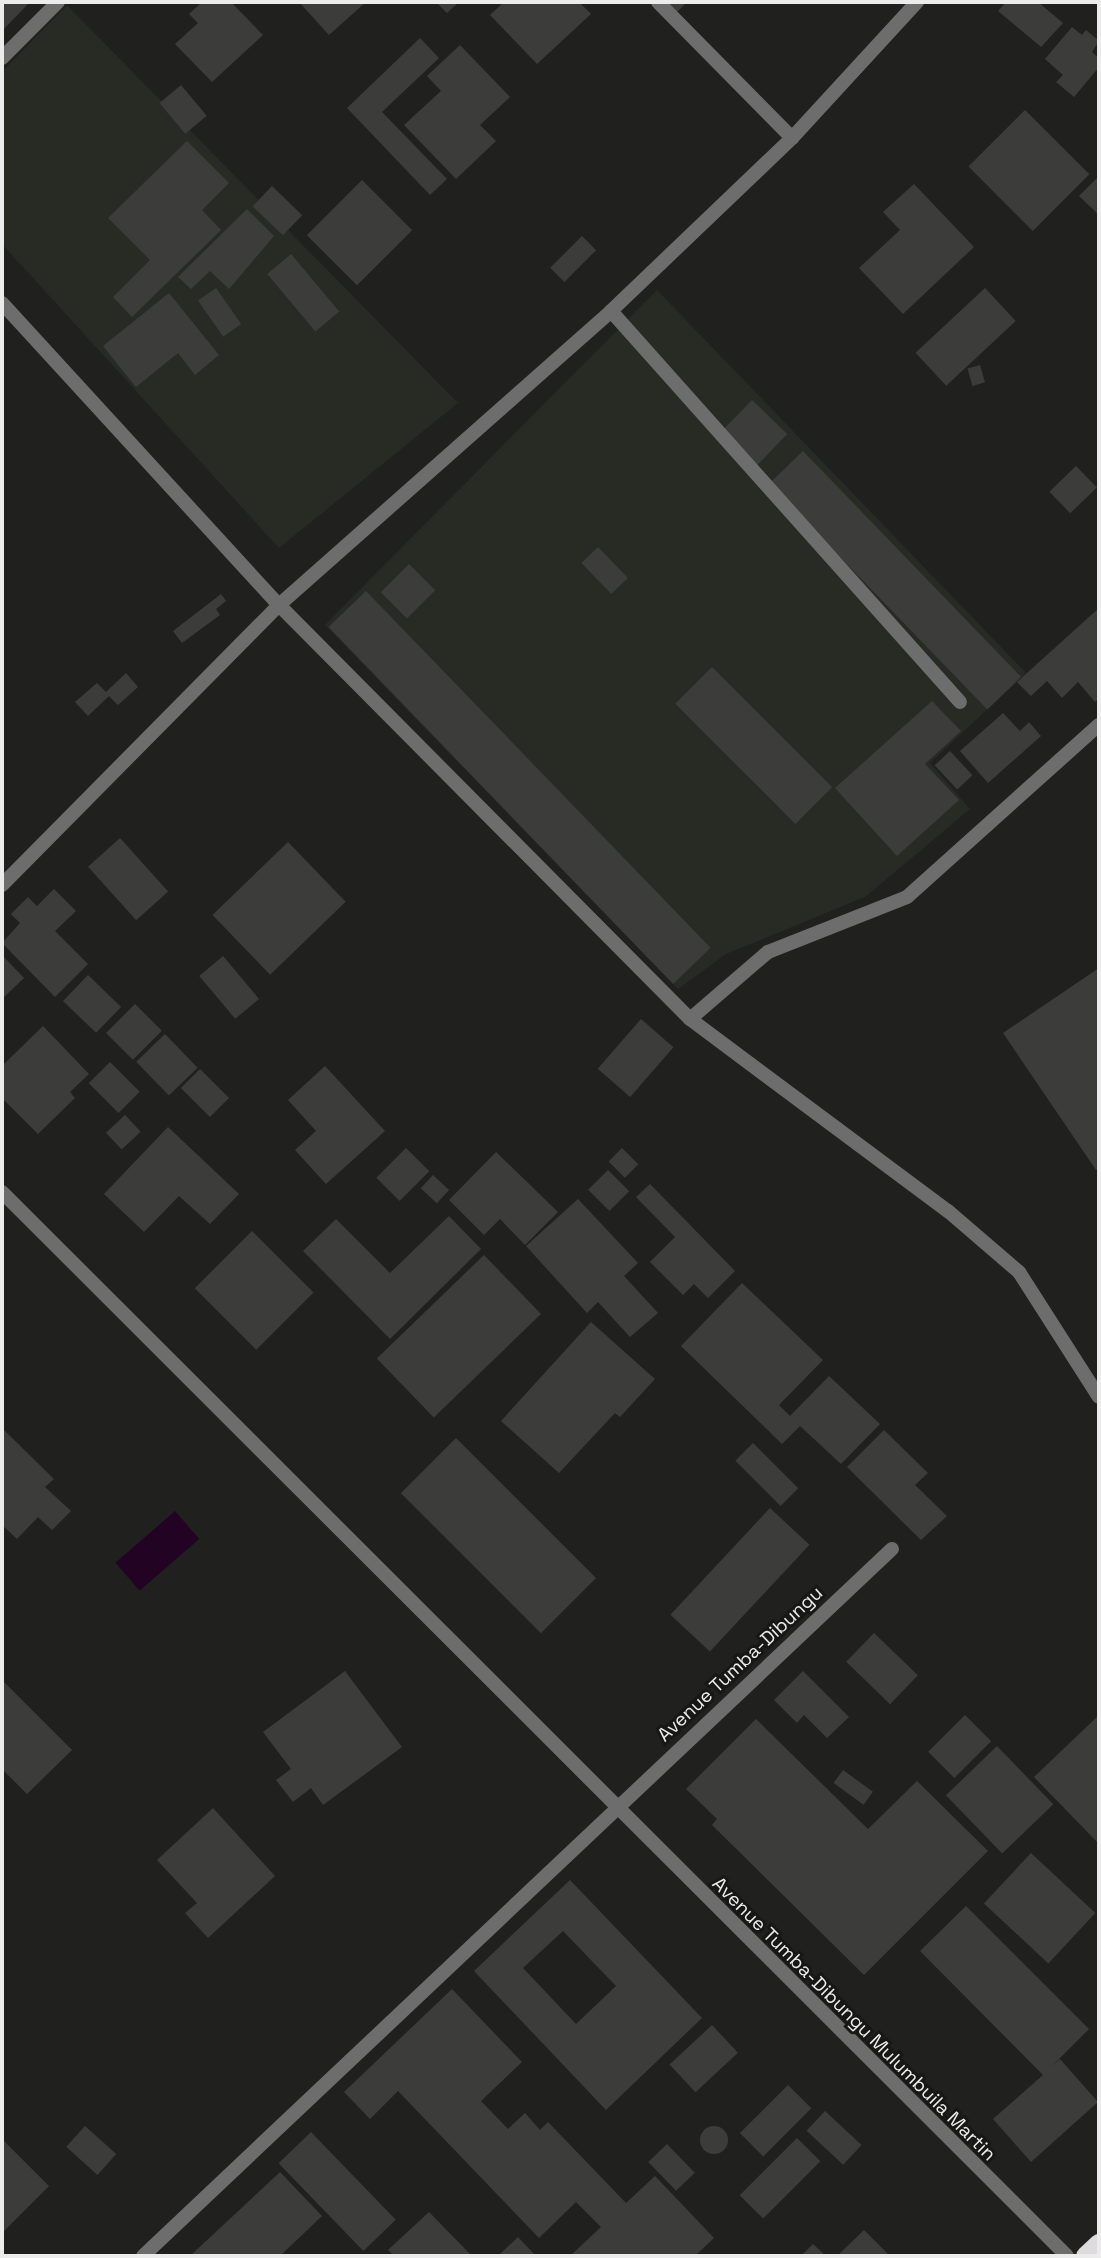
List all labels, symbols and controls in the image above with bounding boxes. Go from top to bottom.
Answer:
street label: Avenue Tumba-Dibungu [653,1581,827,1747]
street label: Avenue Tumba-Dibungu Mulumbuila Martin [707,1872,1001,2166]

